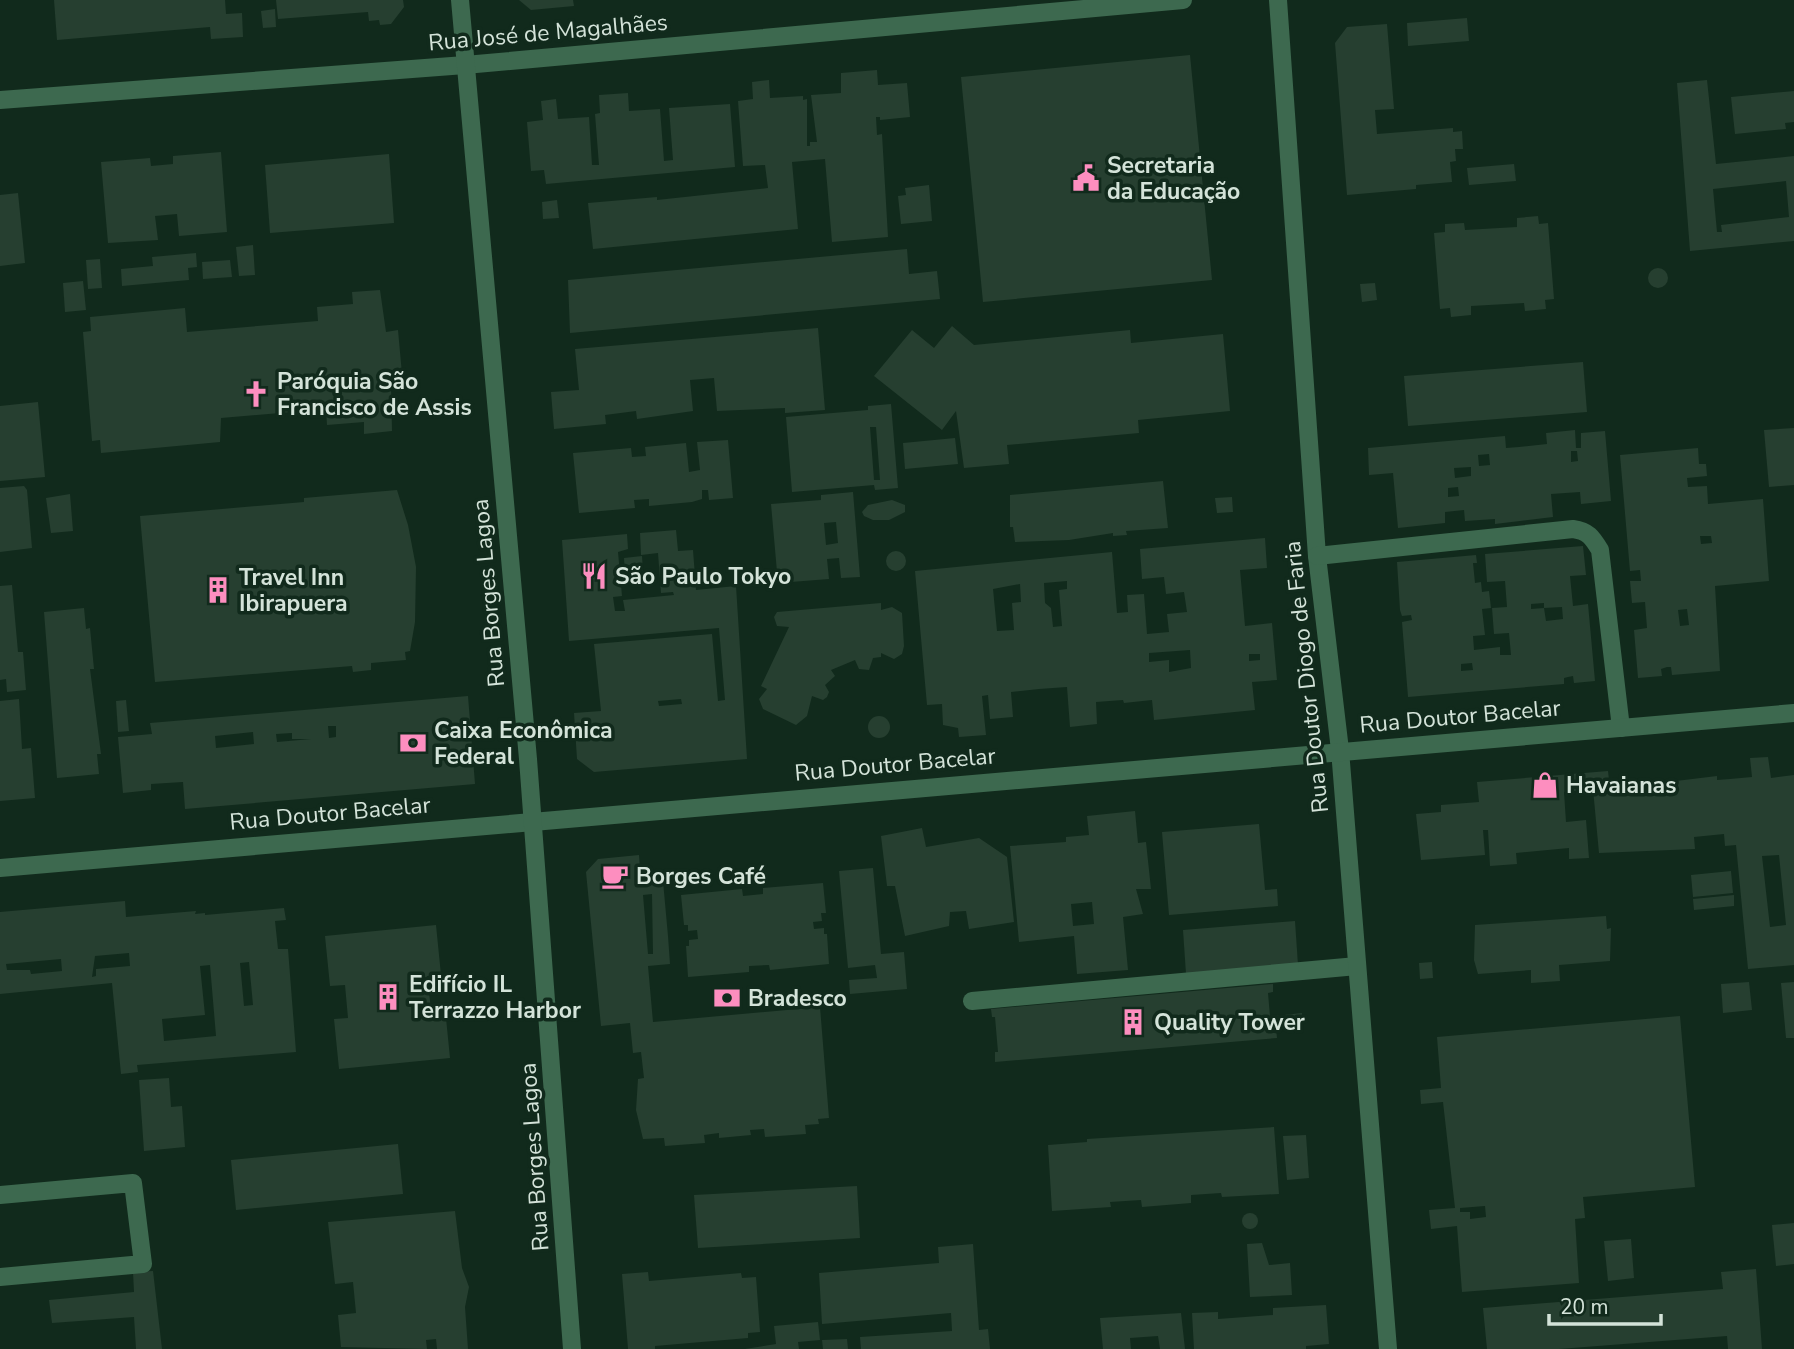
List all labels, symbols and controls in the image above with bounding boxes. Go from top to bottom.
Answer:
street label: Rua José de Magalhães [427,7,669,58]
place label: Secretaria da Educação [1107,150,1240,207]
public building icon: Secretaria da Educação [1071,163,1101,193]
place label: Paróquia São Francisco de Assis [277,366,472,423]
church icon: Paróquia São Francisco de Assis [241,379,271,409]
street label: Rua Borges Lagoa [465,498,512,688]
street label: Rua Doutor Diogo de Faria [1277,540,1336,814]
restaurant icon: São Paulo Tokyo [579,561,609,591]
place label: São Paulo Tokyo [615,561,791,592]
place label: Travel Inn Ibirapuera [239,562,348,619]
building icon: Travel Inn Ibirapuera [203,575,233,605]
street label: Rua Doutor Bacelar [1358,692,1563,741]
place label: Caixa Econômica Federal [434,715,613,772]
bank icon: Caixa Econômica Federal [398,728,428,758]
street label: Rua Doutor Bacelar [793,740,998,789]
shop icon: Havaianas [1530,770,1560,800]
place label: Havaianas [1566,770,1676,801]
street label: Rua Doutor Bacelar [228,789,433,838]
cafe icon: Borges Café [600,861,630,891]
place label: Borges Café [636,861,766,892]
place label: Edifício IL Terrazzo Harbor [409,969,581,1026]
building icon: Edifício IL Terrazzo Harbor [373,982,403,1012]
bank icon: Bradesco [712,983,742,1013]
place label: Bradesco [748,983,847,1014]
building icon: Quality Tower [1118,1007,1148,1037]
place label: Quality Tower [1154,1007,1305,1038]
street label: Rua Borges Lagoa [512,1062,557,1252]
scale bar [1549,1282,1661,1326]
text: 20 m [1560,1293,1609,1321]

